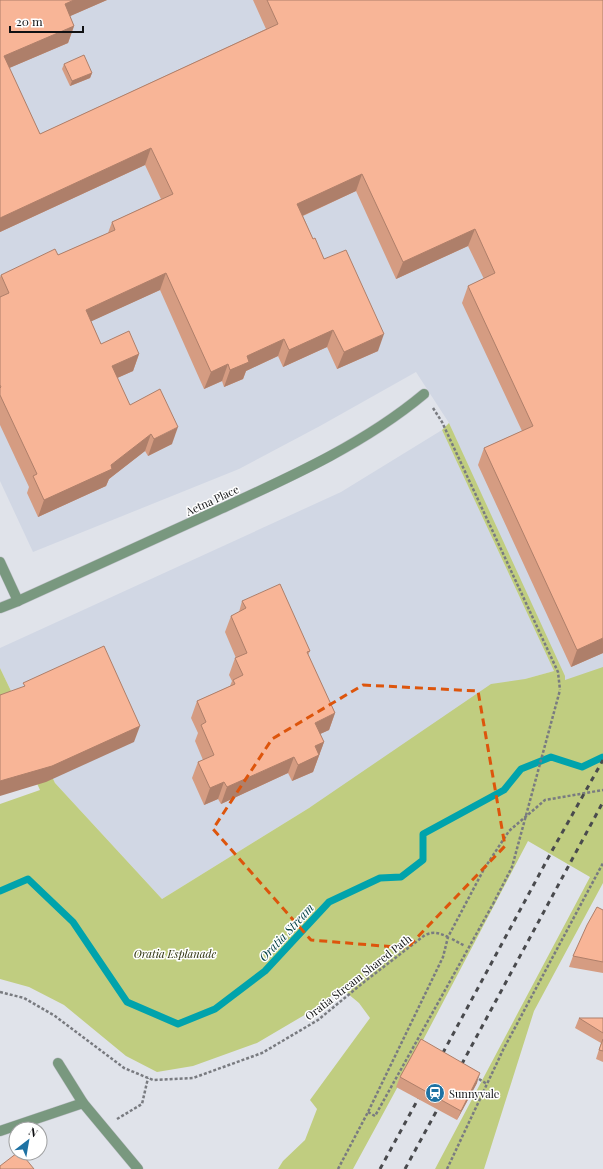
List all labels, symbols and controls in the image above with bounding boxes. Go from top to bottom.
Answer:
scale bar [10,8,83,34]
text: 20 m [16,13,43,29]
street label: Aetna Place [182,481,241,519]
water label: Oratia Stream [255,899,317,964]
street label: Oratia Stream Shared Path [302,930,415,1023]
park label: Oratia Esplanade [134,946,216,961]
station icon: Sunnyvale [424,1082,446,1104]
place label: Sunnyvale [449,1086,500,1101]
north arrow [8,1121,48,1161]
text: N [26,1124,41,1141]

